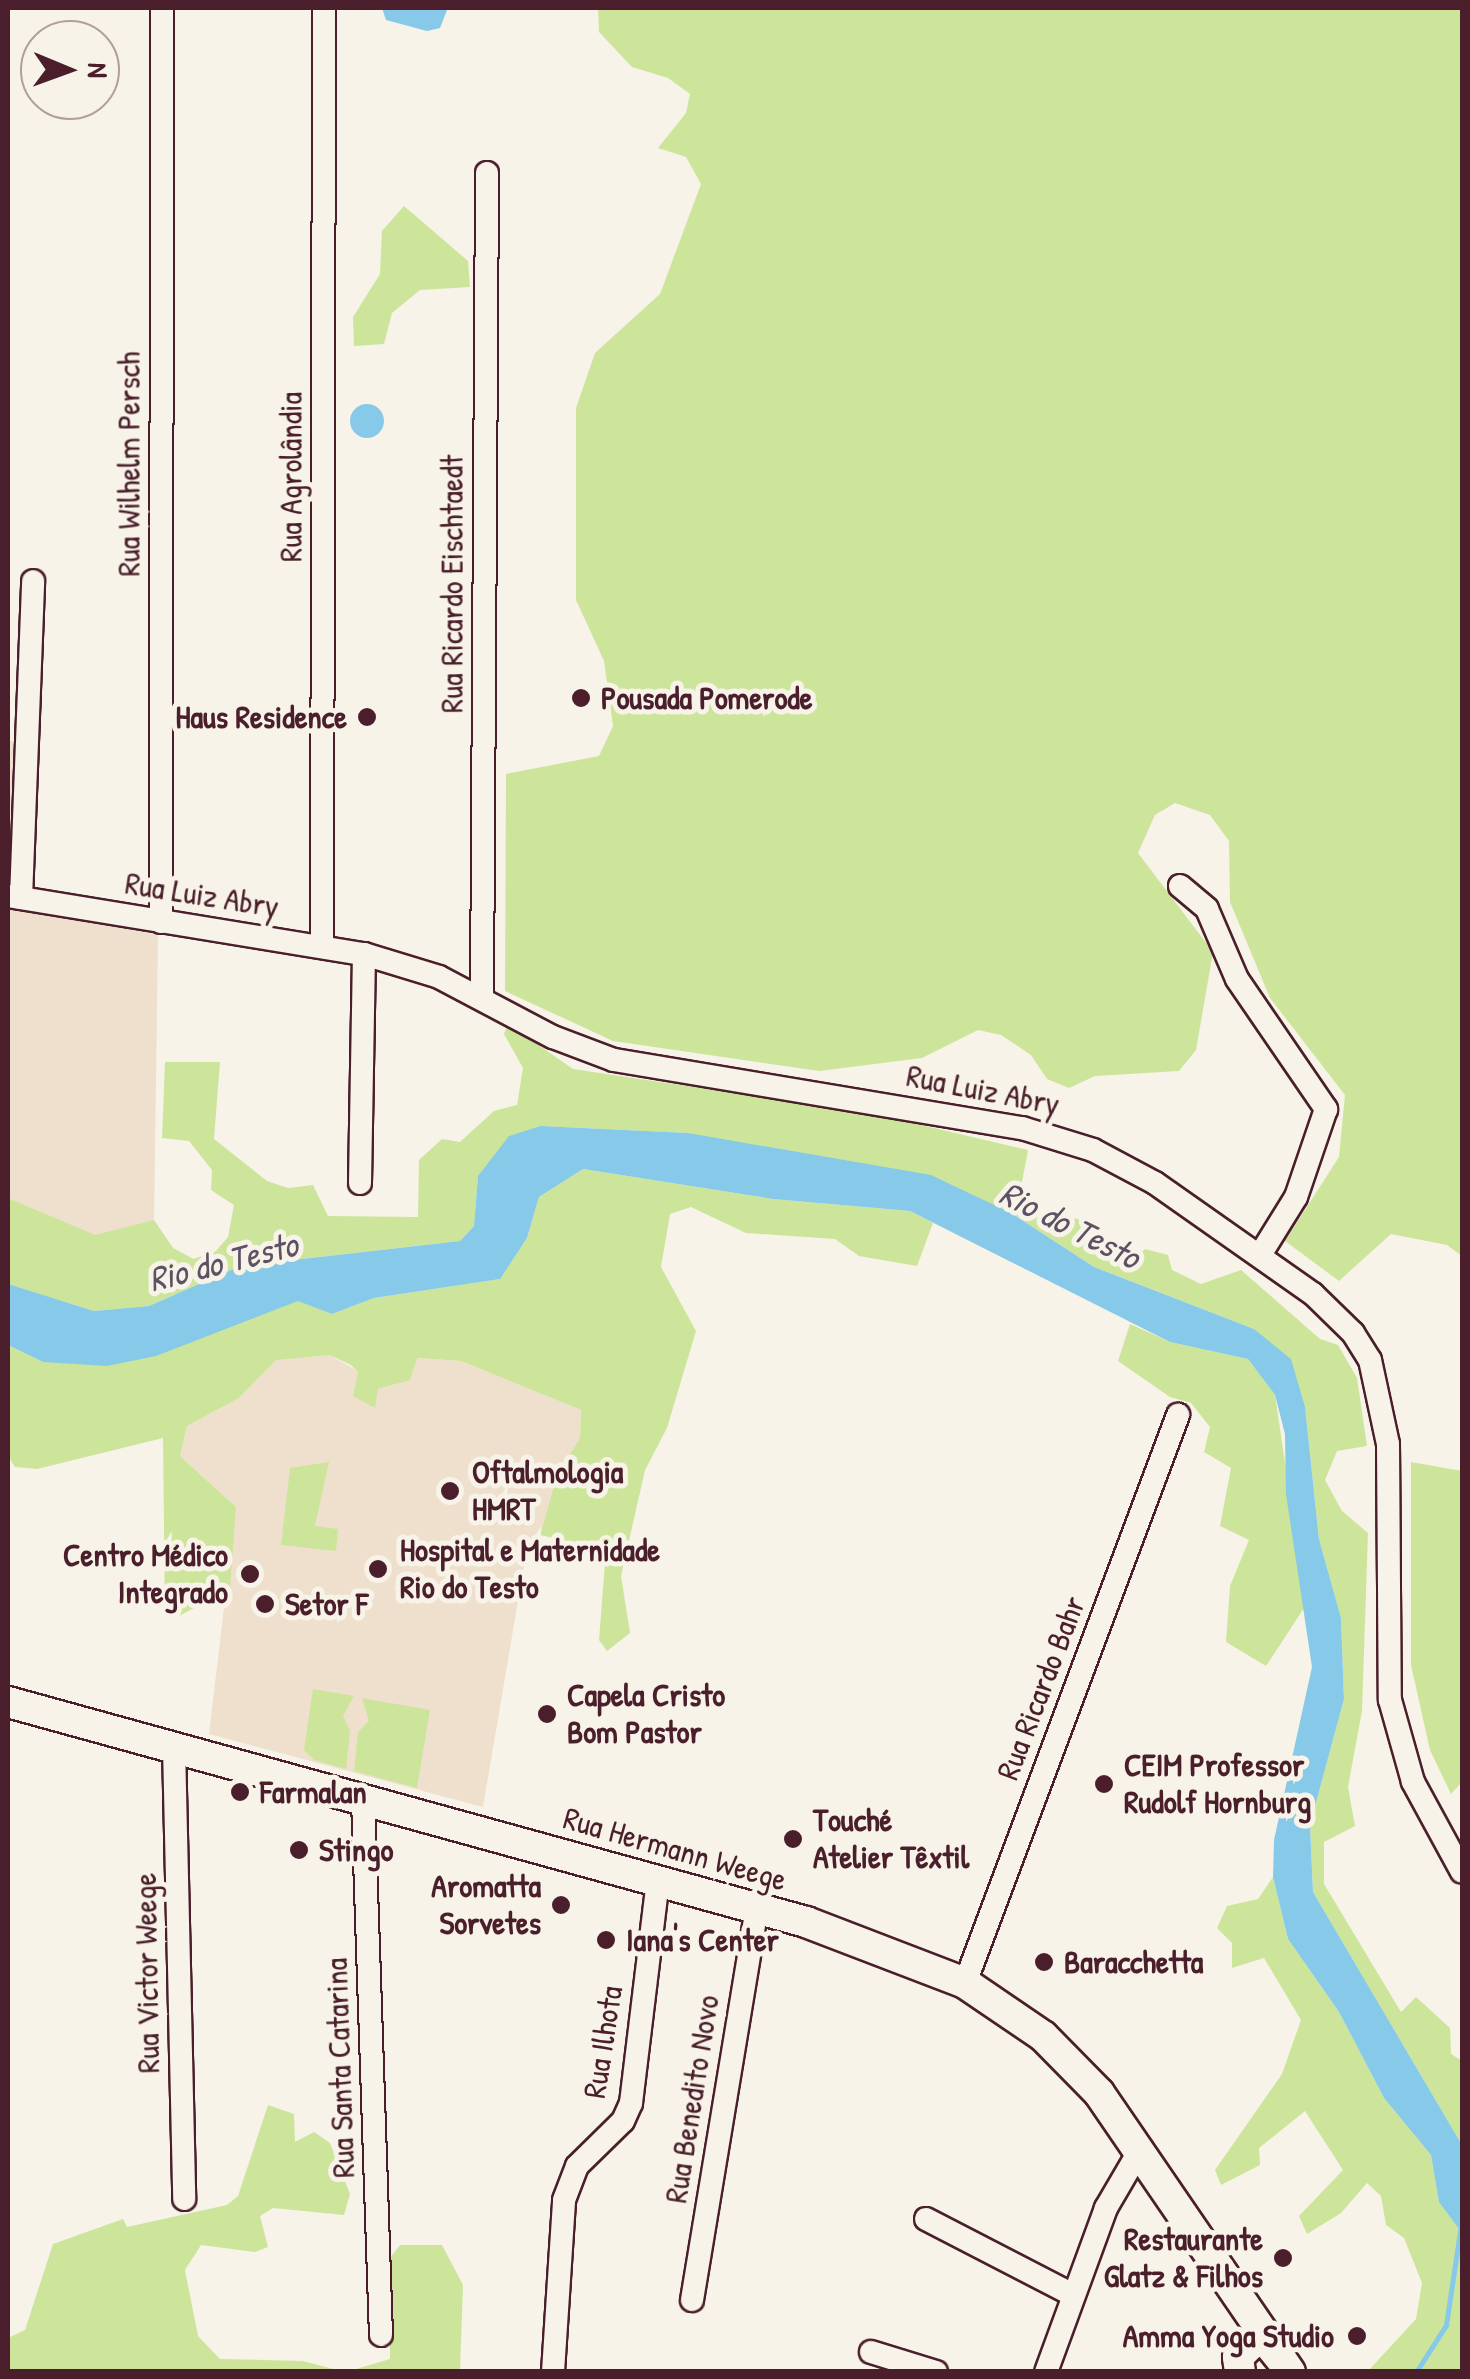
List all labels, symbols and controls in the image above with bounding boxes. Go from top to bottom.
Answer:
north arrow [20,20,120,120]
text: N [79,63,117,78]
street label: Rua Wilhelm Persch [110,351,148,577]
street label: Rua Agrolândia [272,392,310,562]
street label: Rua Ricardo Eischtaedt [433,455,471,713]
place label: Pousada Pomerode [601,679,813,717]
marker: Pousada Pomerode [570,687,592,709]
place label: Haus Residence [175,698,347,736]
marker: Haus Residence [356,706,378,728]
street label: Rua Luiz Abry [123,864,281,926]
street label: Rua Luiz Abry [903,1056,1063,1124]
water label: Rio do Testo [993,1172,1147,1278]
water label: Rio do Testo [144,1223,302,1301]
place label: Oftalmologia HMRT [472,1454,623,1529]
marker: Oftalmologia HMRT [437,1478,463,1504]
place label: Hospital e Maternidade Rio do Testo [400,1532,660,1607]
place label: Centro Médico Integrado [63,1537,228,1612]
marker: Hospital e Maternidade Rio do Testo [365,1556,391,1582]
marker: Centro Médico Integrado [237,1561,263,1587]
place label: Setor F [285,1585,368,1623]
street label: Rua Ricardo Bahr [988,1591,1094,1785]
marker: Setor F [254,1593,276,1615]
place label: Capela Cristo Bom Pastor [567,1677,725,1752]
marker: Capela Cristo Bom Pastor [536,1703,558,1725]
place label: CEIM Professor Rudolf Hornburg [1124,1747,1311,1822]
place label: Farmalan [260,1773,367,1811]
marker: CEIM Professor Rudolf Hornburg [1093,1773,1115,1795]
marker: Farmalan [229,1781,251,1803]
street label: Rua Hermann Weege [559,1799,791,1899]
place label: Touché Atelier Têxtil [813,1802,969,1877]
marker: Touché Atelier Têxtil [782,1828,804,1850]
place label: Stingo [319,1831,393,1869]
marker: Stingo [288,1839,310,1861]
place label: Aromatta Sorvetes [431,1868,541,1943]
street label: Rua Victor Weege [126,1872,168,2074]
marker: Aromatta Sorvetes [550,1894,572,1916]
place label: Iana's Center [626,1921,779,1959]
marker: Iana's Center [595,1929,617,1951]
place label: Baracchetta [1064,1943,1203,1981]
marker: Baracchetta [1033,1951,1055,1973]
street label: Rua Santa Catarina [317,1957,363,2179]
street label: Rua Ilhota [575,1983,631,2101]
street label: Rua Benedito Novo [657,1992,727,2206]
place label: Restaurante Glatz & Filhos [1104,2221,1263,2296]
marker: Restaurante Glatz & Filhos [1272,2247,1294,2269]
place label: Amma Yoga Studio [1123,2317,1334,2355]
marker: Amma Yoga Studio [1344,2323,1370,2349]

